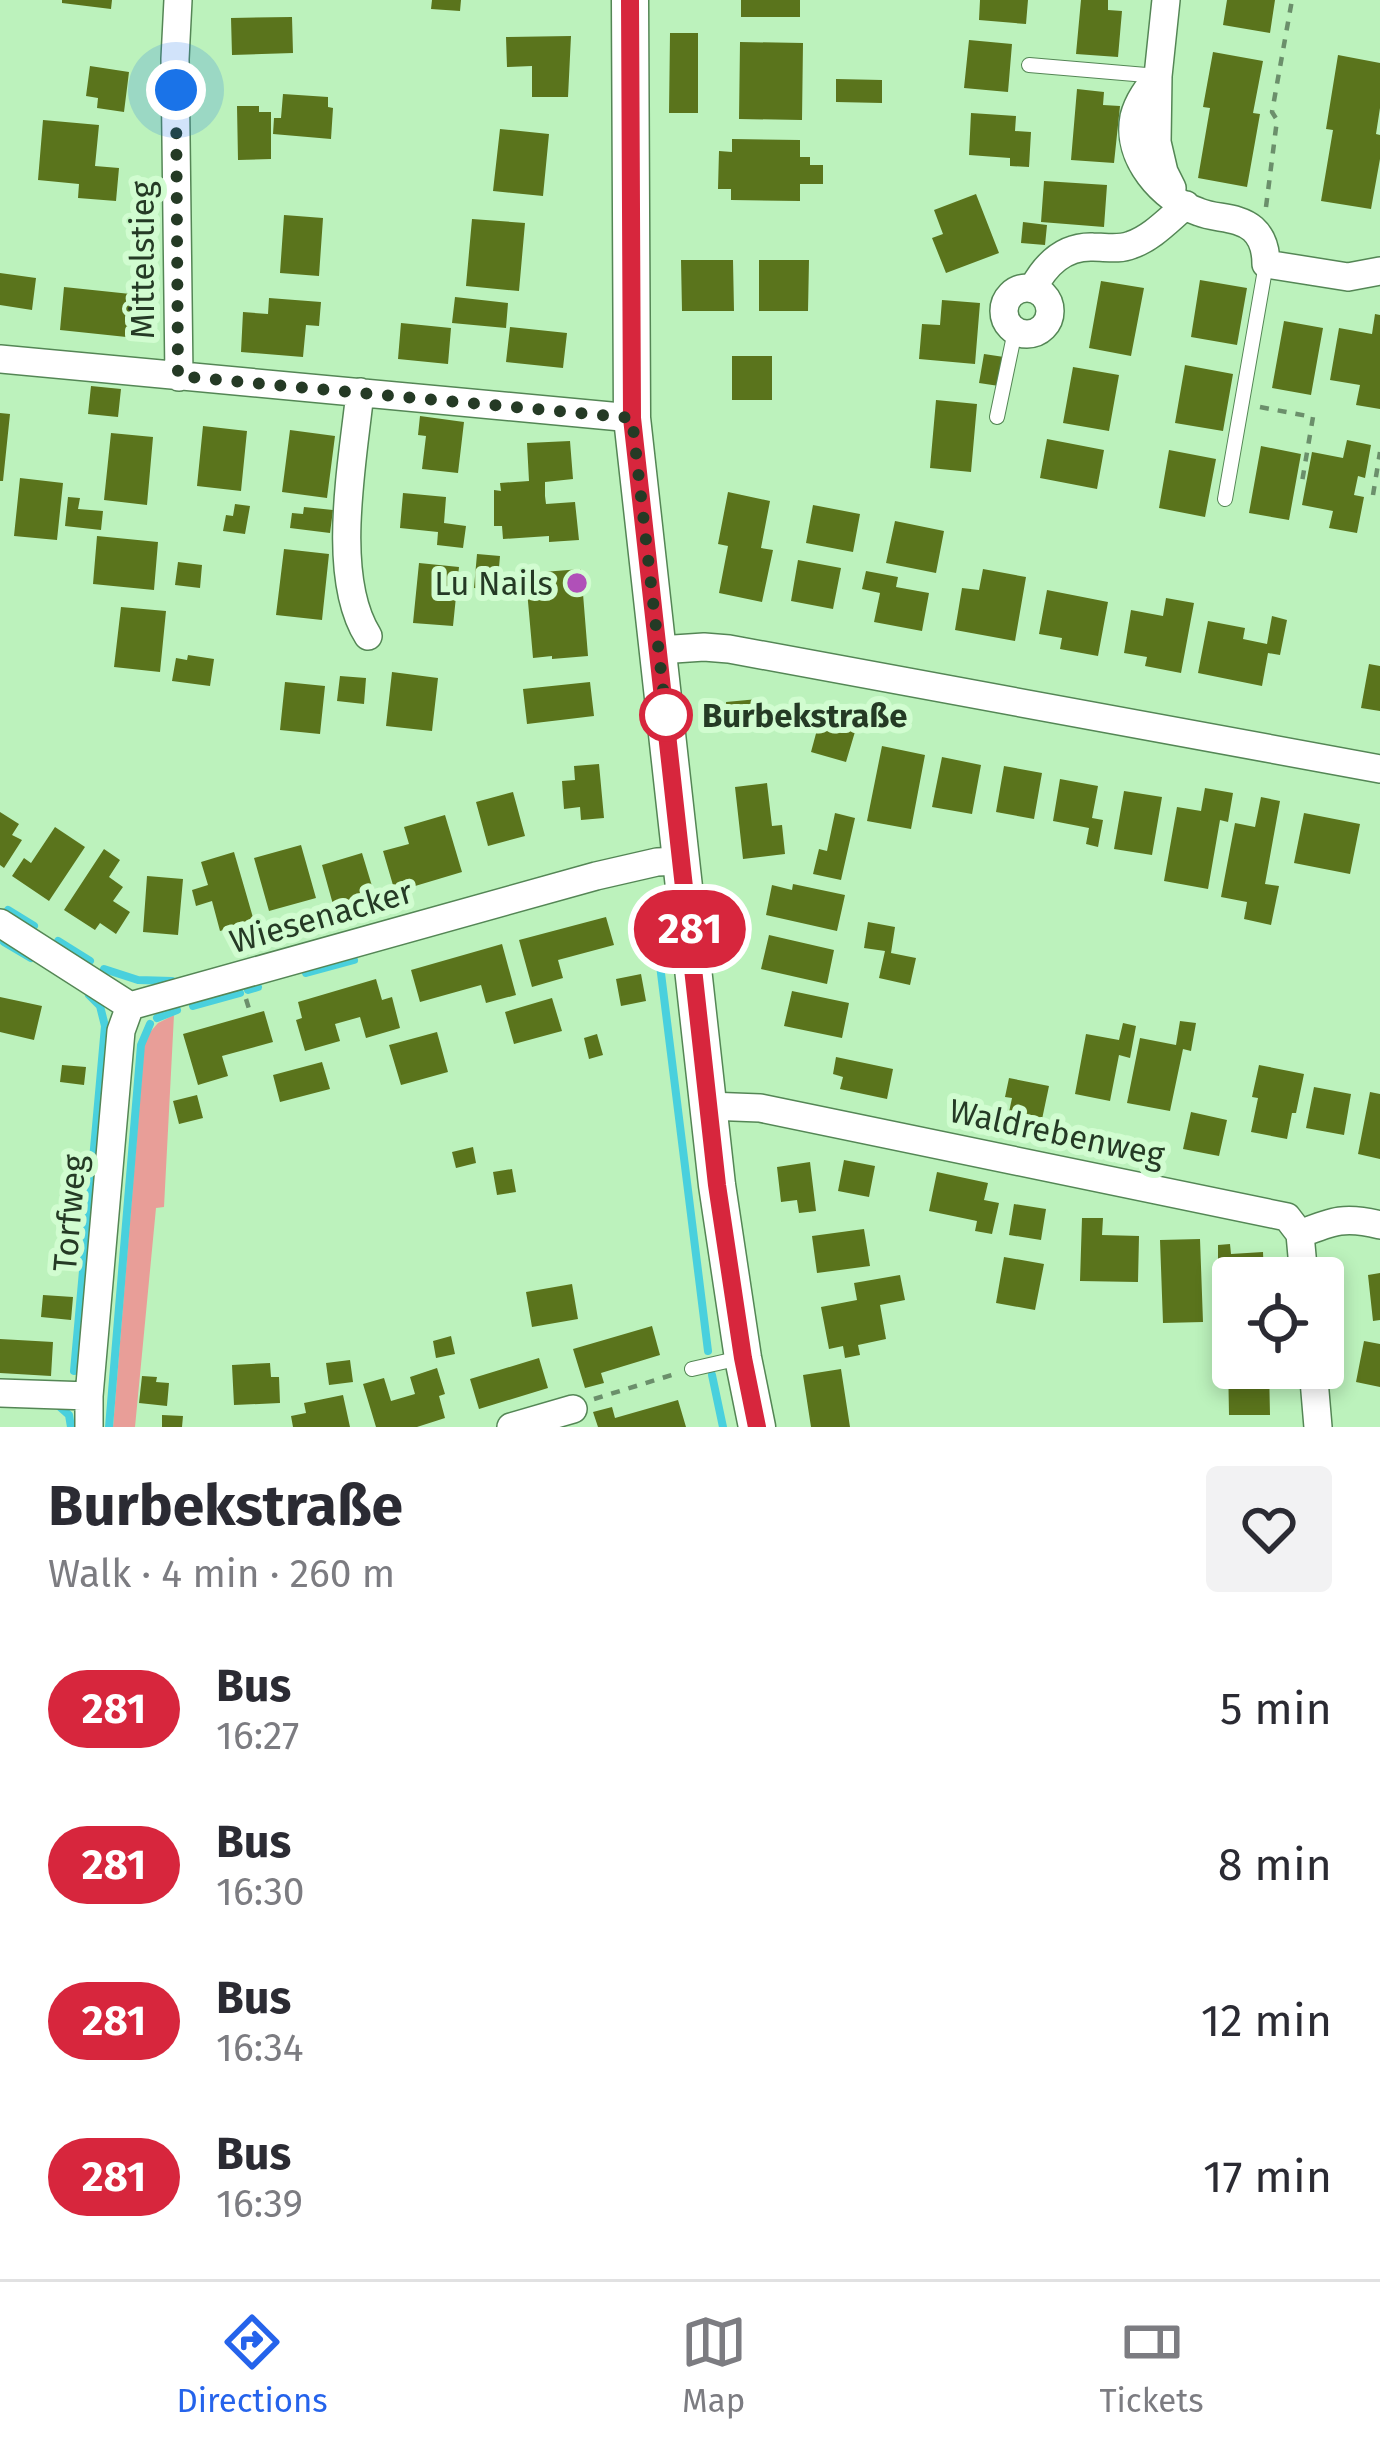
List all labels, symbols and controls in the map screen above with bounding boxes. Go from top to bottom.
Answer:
your location [146,60,206,120]
street label: Mittelstieg [123,180,163,339]
place label: Lu Nails [434,564,553,604]
marker: Lu Nails [564,570,590,596]
marker: Burbekstraße [641,690,691,740]
place label: Burbekstraße [702,696,908,736]
street label: Wiesenacker [225,872,418,962]
line badge: 281 [621,890,759,968]
text: 281 [658,904,722,954]
street label: Waldrebenweg [946,1091,1169,1175]
street label: Torfweg [45,1152,95,1273]
map controls [1212,1257,1344,1389]
button: locate [1212,1257,1344,1389]
button: heart [1206,1466,1332,1592]
text: Burbekstraße [48,1472,403,1540]
text: Walk · 4 min · 260 m [48,1551,395,1597]
text: Bus [216,1659,291,1713]
text: 5 min [1220,1682,1332,1736]
text: 281 [82,1684,146,1734]
text: 16:27 [216,1713,299,1759]
text: Bus [216,1815,291,1869]
text: 8 min [1218,1838,1332,1892]
text: 281 [82,1840,146,1890]
text: 16:30 [216,1869,305,1915]
text: Bus [216,1971,291,2025]
text: 12 min [1201,1994,1332,2048]
text: 281 [82,1996,146,2046]
text: 16:34 [216,2025,303,2071]
text: Bus [216,2127,291,2181]
text: 17 min [1203,2150,1332,2204]
text: 281 [82,2152,146,2202]
text: 16:39 [216,2181,303,2227]
tab: Directions [176,2309,328,2421]
tab: Map [681,2309,747,2421]
tab: Tickets [1100,2309,1204,2421]

